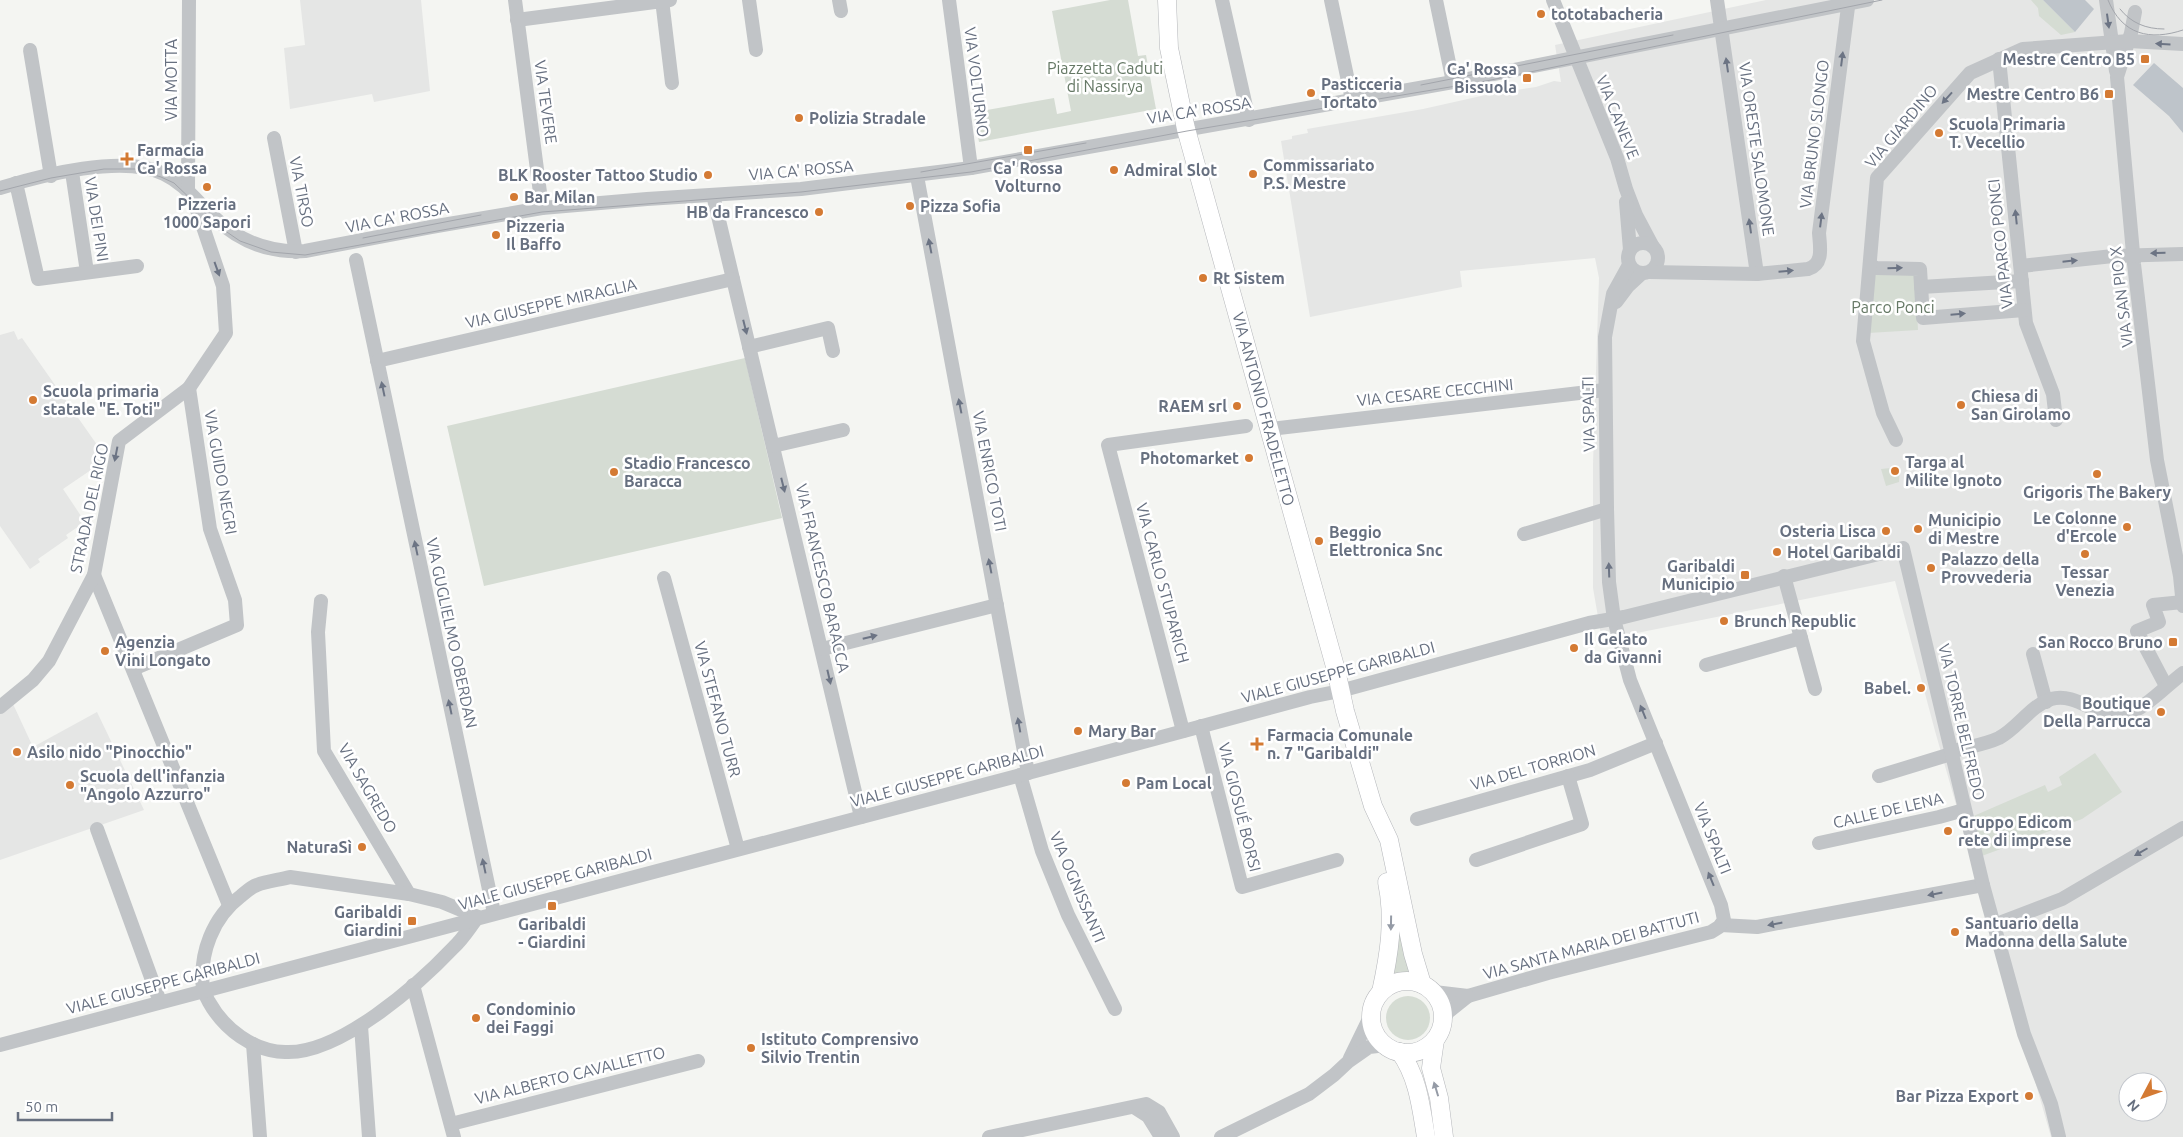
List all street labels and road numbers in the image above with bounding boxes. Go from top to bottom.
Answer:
street label: VIA VOLTURNO [961,26,993,138]
street label: VIA MOTTA [162,38,180,121]
street label: VIA TEVERE [531,59,561,145]
street label: VIA BRUNO SLONGO [1796,59,1832,209]
street label: VIA ORESTE SALOMONE [1736,61,1778,237]
street label: VIA CANEVE [1593,73,1643,161]
street label: VIA GIARDINO [1861,81,1941,171]
street label: VIA CA' ROSSA [1146,93,1253,127]
street label: VIA TIRSO [286,155,318,229]
street label: VIA CA' ROSSA [748,156,855,184]
street label: VIA DEI PINI [81,175,113,263]
street label: VIA PARCO PONCI [1984,178,2016,310]
street label: VIA CA' ROSSA [344,198,451,236]
street label: VIA SAN PIO X [2106,245,2136,349]
street label: VIA GIUSEPPE MIRAGLIA [464,274,639,331]
street label: VIA ANTONIO FRADELETTO [1229,310,1299,508]
street label: VIA CESARE CECCHINI [1356,375,1514,409]
street label: VIA SPALTI [1578,376,1598,452]
street label: VIA GUIDO NEGRI [201,408,241,536]
street label: VIA ENRICO TOTI [969,409,1011,533]
street label: STRADA DEL RIGO [66,441,112,575]
street label: VIA FRANCESCO BARACCA [792,482,854,675]
street label: VIA CARLO STUPARICH [1133,501,1193,665]
street label: VIA GUGLIELMO OBERDAN [423,536,481,730]
street label: VIALE GIUSEPPE GARIBALDI [1239,638,1437,706]
street label: VIA STEFANO TURR [691,639,745,779]
street label: VIA TORRE BELFREDO [1935,642,1989,802]
street label: VIA SAGREDO [335,740,401,836]
street label: VIA GIOSUÉ BORSI [1215,740,1267,873]
street label: VIA DEL TORRION [1468,741,1598,793]
street label: VIALE GIUSEPPE GARIBALDI [848,742,1046,810]
street label: CALLE DE LENA [1831,788,1945,831]
street label: VIA SPALTI [1691,800,1735,876]
street label: VIA OGNISSANTI [1047,829,1109,945]
street label: VIALE GIUSEPPE GARIBALDI [456,845,654,913]
street label: VIA SANTA MARIA DEI BATTUTI [1481,907,1701,983]
street label: VIALE GIUSEPPE GARIBALDI [64,949,262,1017]
street label: VIA ALBERTO CAVALLETTO [473,1043,667,1107]

